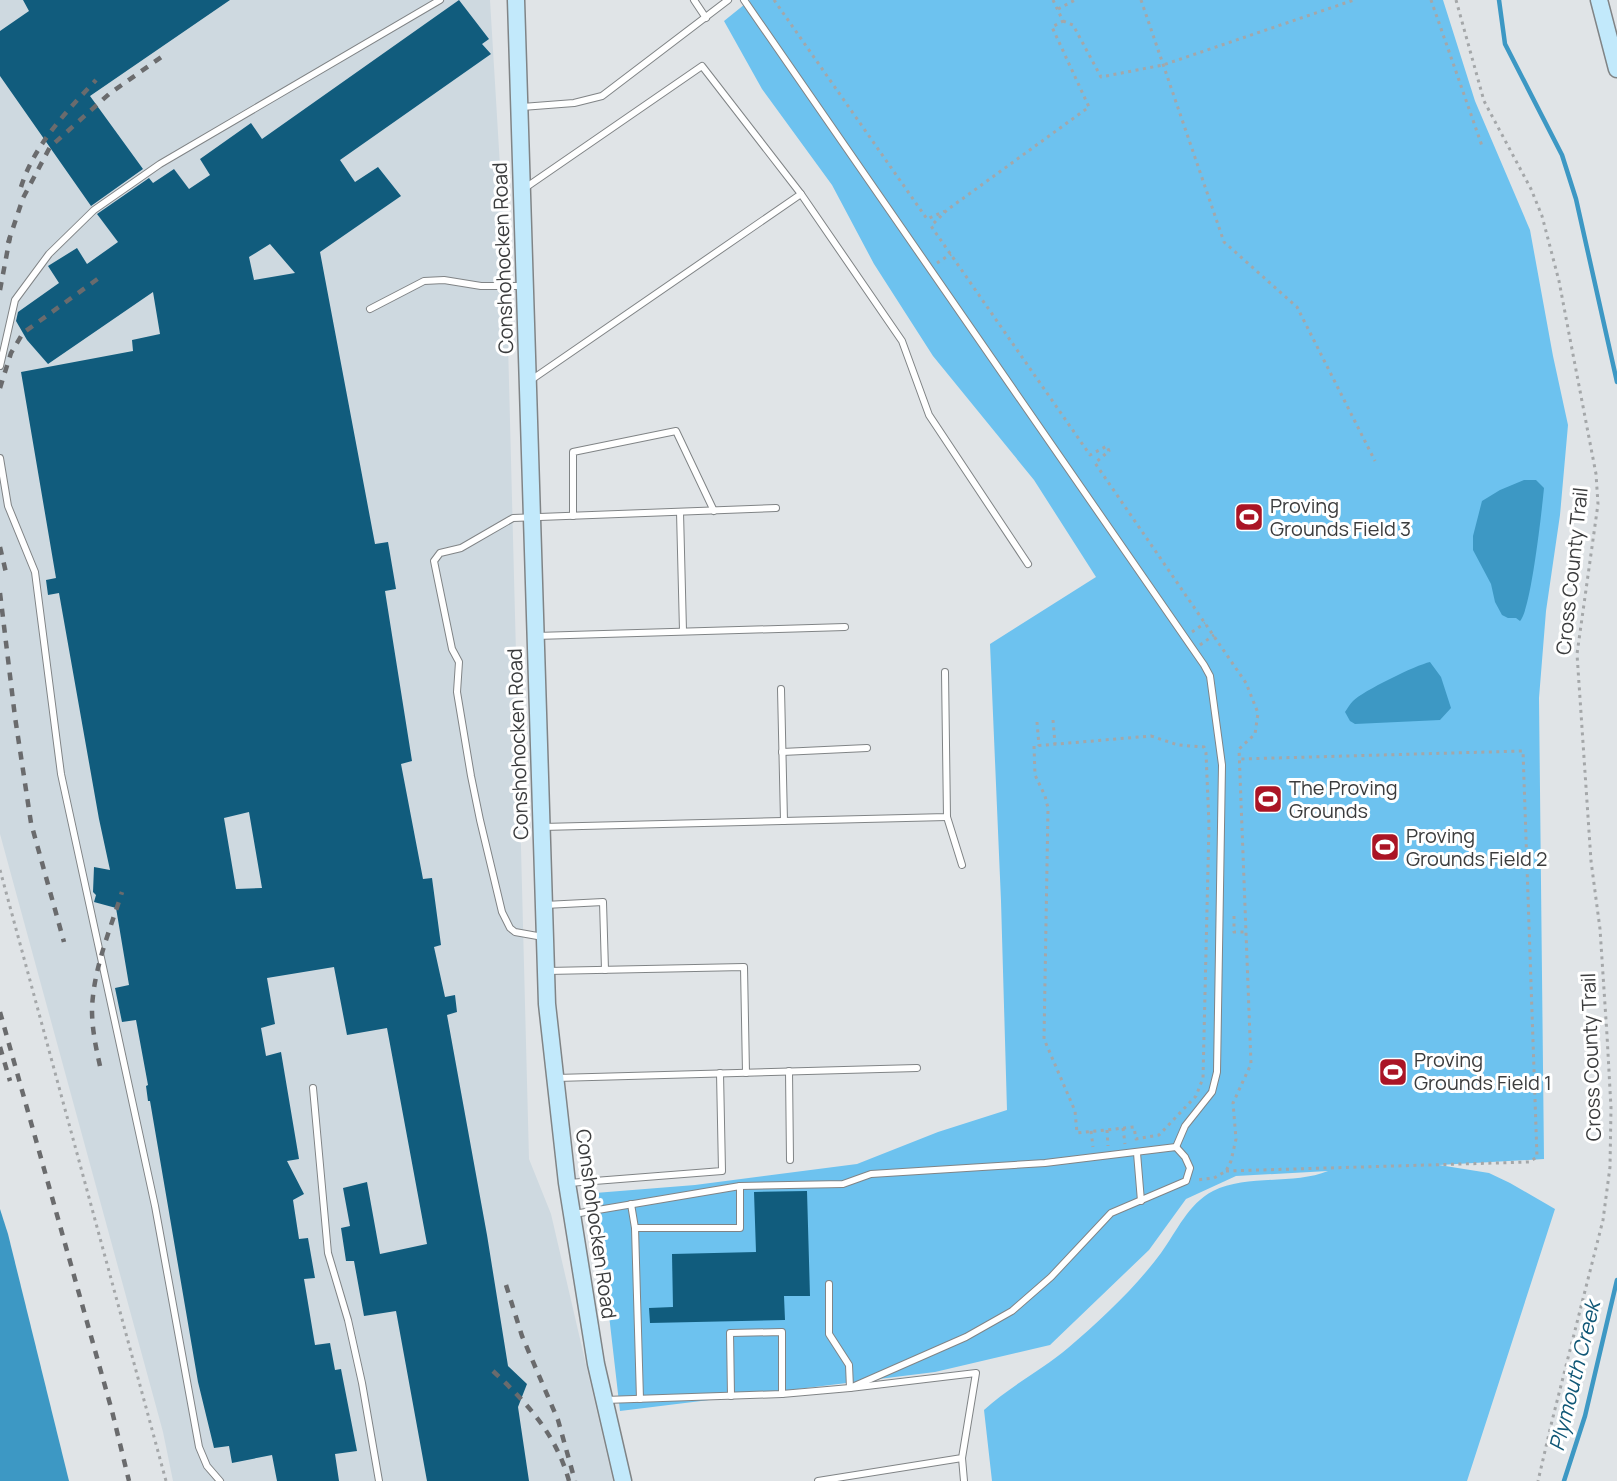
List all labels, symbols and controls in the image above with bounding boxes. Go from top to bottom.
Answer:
street label: Conshohocken Road [486,162,519,354]
street label: Cross County Trail [1549,486,1594,656]
place label: Proving Grounds Field 3 [1270,492,1411,542]
sports icon: Proving Grounds Field 3 [1233,501,1265,533]
street label: Conshohocken Road [501,648,534,840]
place label: The Proving Grounds [1289,774,1398,824]
sports icon: The Proving Grounds [1252,783,1284,815]
place label: Proving Grounds Field 2 [1406,822,1547,872]
sports icon: Proving Grounds Field 2 [1369,831,1401,863]
street label: Cross County Trail [1574,972,1607,1142]
place label: Proving Grounds Field 1 [1414,1046,1552,1096]
sports icon: Proving Grounds Field 1 [1377,1056,1409,1088]
street label: Conshohocken Road [570,1127,623,1321]
water label: Plymouth Creek [1542,1295,1607,1454]

